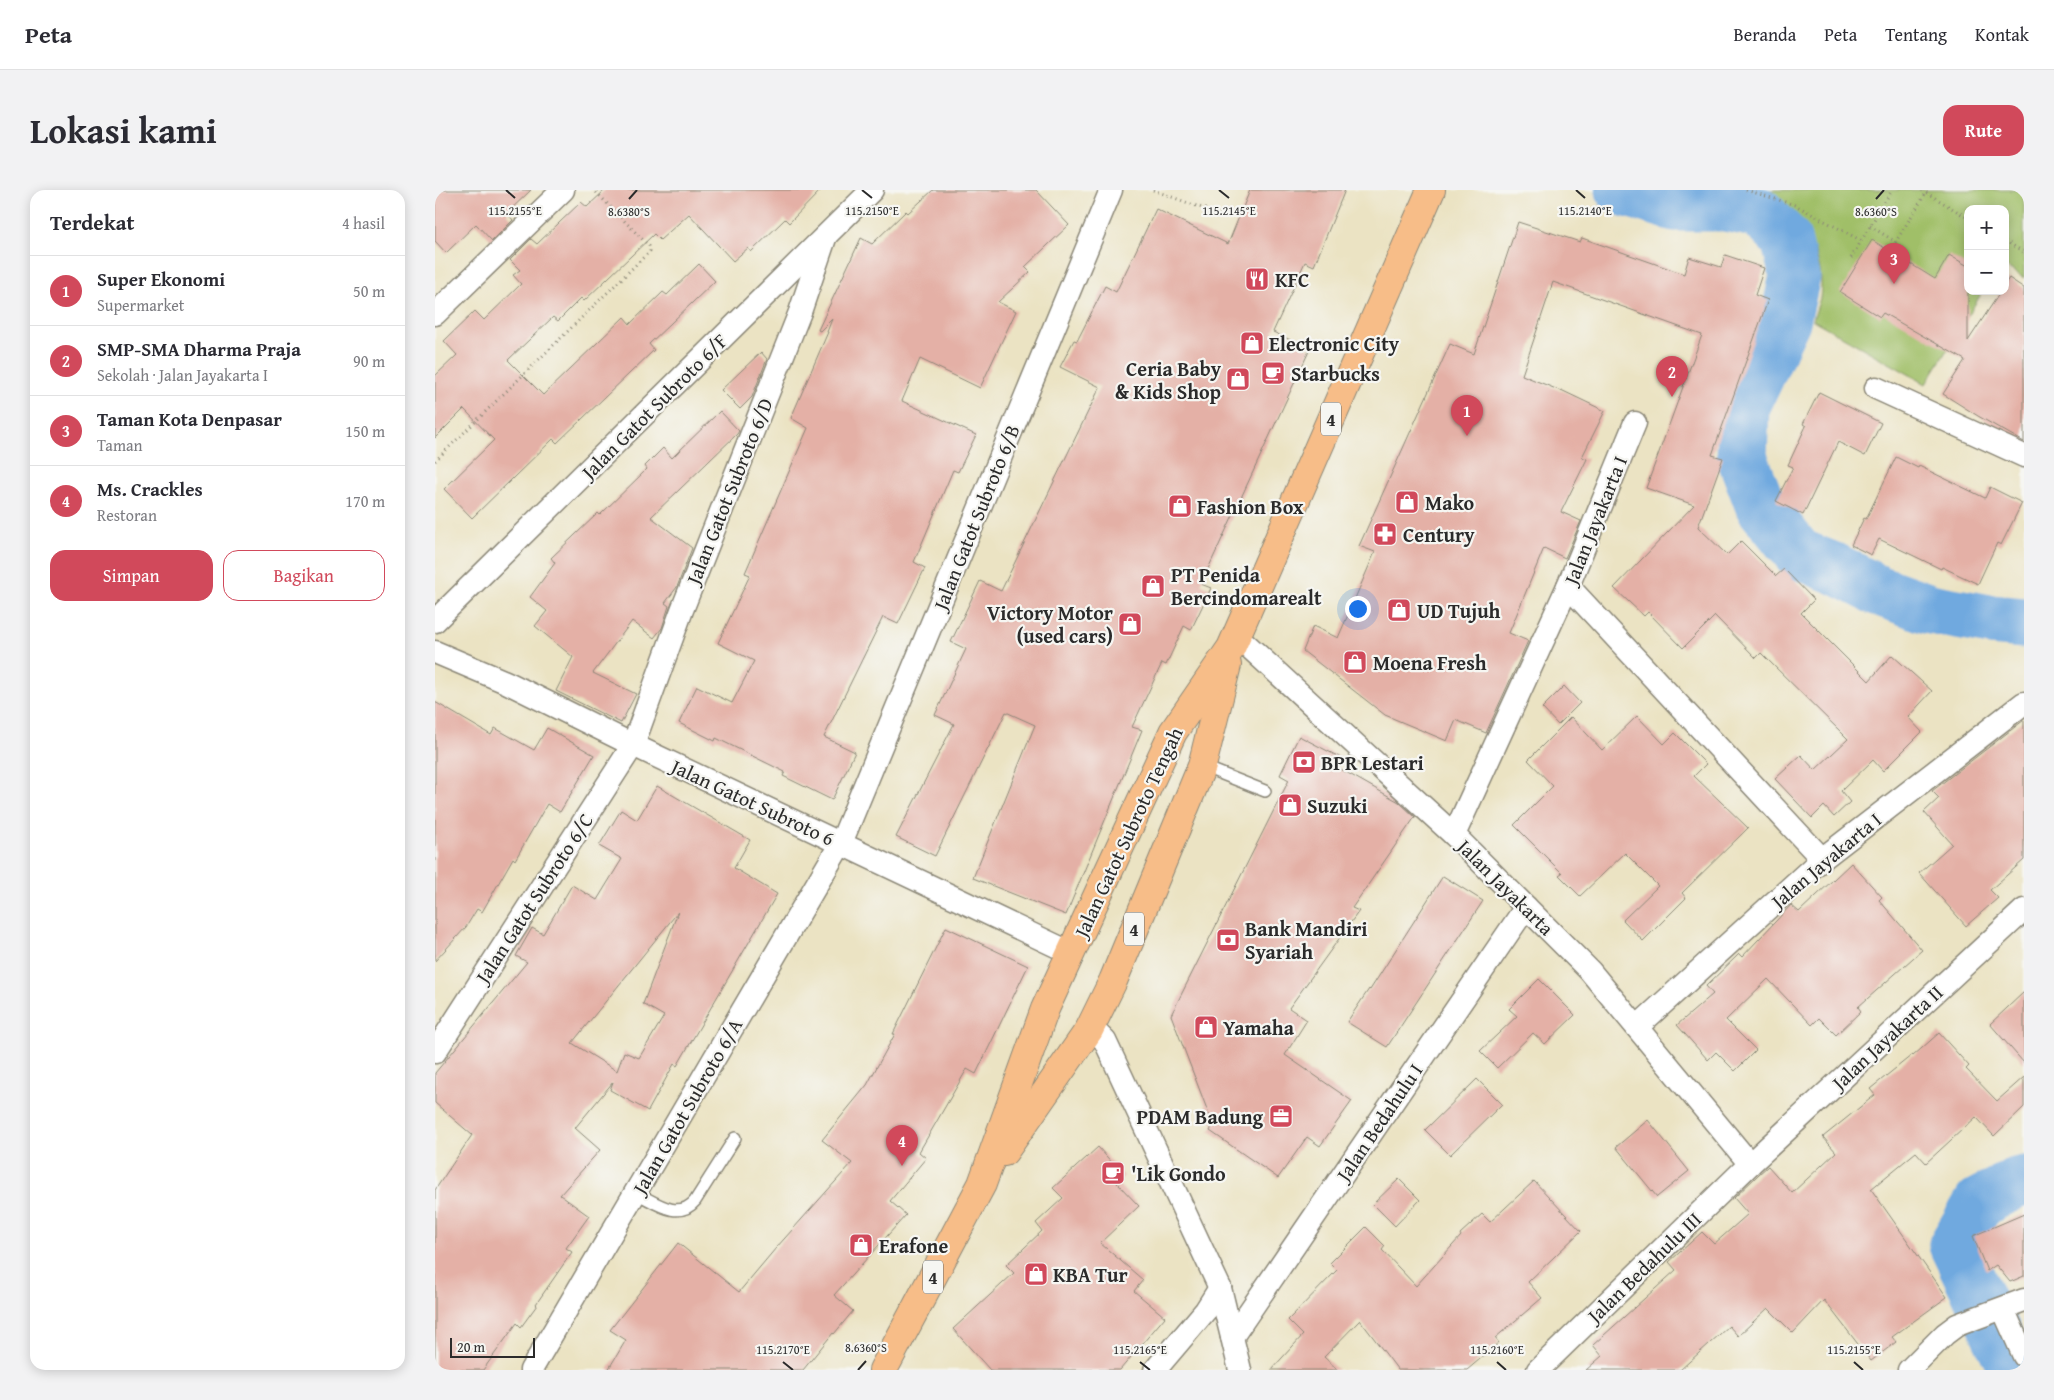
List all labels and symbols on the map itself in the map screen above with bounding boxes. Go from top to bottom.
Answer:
text: 115.2155°E [488,202,542,219]
text: 115.2150°E [845,202,899,219]
text: 115.2145°E [1202,202,1256,219]
text: 115.2140°E [1558,202,1612,219]
text: 8.6380°S [608,203,650,220]
text: 8.6360°S [1855,203,1897,220]
pin: 3 [1878,243,1910,284]
place label: KFC [1275,265,1309,294]
restaurant icon: KFC [1244,266,1270,292]
street label: Jalan Gatot Subroto 6/F [572,326,734,488]
place label: Electronic City [1269,329,1400,358]
shop icon: Electronic City [1239,330,1265,356]
place label: Ceria Baby & Kids Shop [1115,354,1222,406]
pin: 2 [1656,356,1688,397]
place label: Starbucks [1291,359,1380,388]
cafe icon: Starbucks [1260,360,1286,386]
shop icon: Ceria Baby & Kids Shop [1225,366,1251,392]
street label: Jalan Gatot Subroto 6/D [677,394,780,591]
pin: 1 [1451,395,1483,436]
road number: 4 [1321,402,1341,435]
street label: Jalan Gatot Subroto 6/B [924,420,1026,617]
street label: Jalan Jayakarta I [1555,451,1634,591]
place label: Mako [1425,488,1474,517]
shop icon: Mako [1394,489,1420,515]
place label: Fashion Box [1197,492,1304,521]
shop icon: Fashion Box [1167,493,1193,519]
place label: Century [1403,520,1475,549]
pharmacy icon: Century [1372,521,1398,547]
place label: PT Penida Bercindomarealt [1171,560,1322,612]
shop icon: PT Penida Bercindomarealt [1140,573,1166,599]
your location [1345,596,1371,622]
place label: UD Tujuh [1417,596,1501,625]
shop icon: UD Tujuh [1386,597,1412,623]
place label: Victory Motor (used cars) [987,598,1113,650]
shop icon: Victory Motor (used cars) [1117,611,1143,637]
place label: Moena Fresh [1373,648,1487,677]
shop icon: Moena Fresh [1342,649,1368,675]
street label: Jalan Gatot Subroto Tengah [1065,722,1190,945]
place label: BPR Lestari [1321,748,1424,777]
bank icon: BPR Lestari [1291,749,1317,775]
street label: Jalan Gatot Subroto 6 [664,750,839,853]
place label: Suzuki [1307,791,1368,820]
shop icon: Suzuki [1277,792,1303,818]
street label: Jalan Jayakarta I [1762,805,1888,917]
street label: Jalan Gatot Subroto 6/C [467,807,600,991]
street label: Jalan Jayakarta [1449,830,1561,942]
road number: 4 [1124,912,1144,946]
place label: Bank Mandiri Syariah [1245,914,1368,966]
bank icon: Bank Mandiri Syariah [1215,927,1241,953]
street label: Jalan Jayakarta II [1823,978,1949,1098]
street label: Jalan Gatot Subroto 6/A [623,1013,749,1202]
place label: Yamaha [1223,1013,1295,1042]
shop icon: Yamaha [1193,1014,1219,1040]
street label: Jalan Bedahulu I [1327,1057,1429,1189]
place label: PDAM Badung [1137,1102,1263,1131]
office icon: PDAM Badung [1268,1103,1294,1129]
pin: 4 [886,1125,918,1166]
place label: 'Lik Gondo [1131,1159,1226,1188]
cafe icon: 'Lik Gondo [1100,1160,1126,1186]
street label: Jalan Bedahulu III [1578,1205,1708,1331]
place label: Erafone [879,1231,948,1260]
shop icon: Erafone [848,1232,874,1258]
road number: 4 [923,1260,943,1294]
place label: KBA Tur [1053,1260,1128,1289]
shop icon: KBA Tur [1023,1261,1049,1287]
scale bar [450,1335,535,1358]
text: 8.6360°S [845,1339,887,1356]
text: 115.2170°E [756,1341,810,1358]
text: 115.2165°E [1113,1341,1167,1358]
text: 115.2160°E [1470,1341,1524,1358]
text: 115.2155°E [1827,1341,1881,1358]

